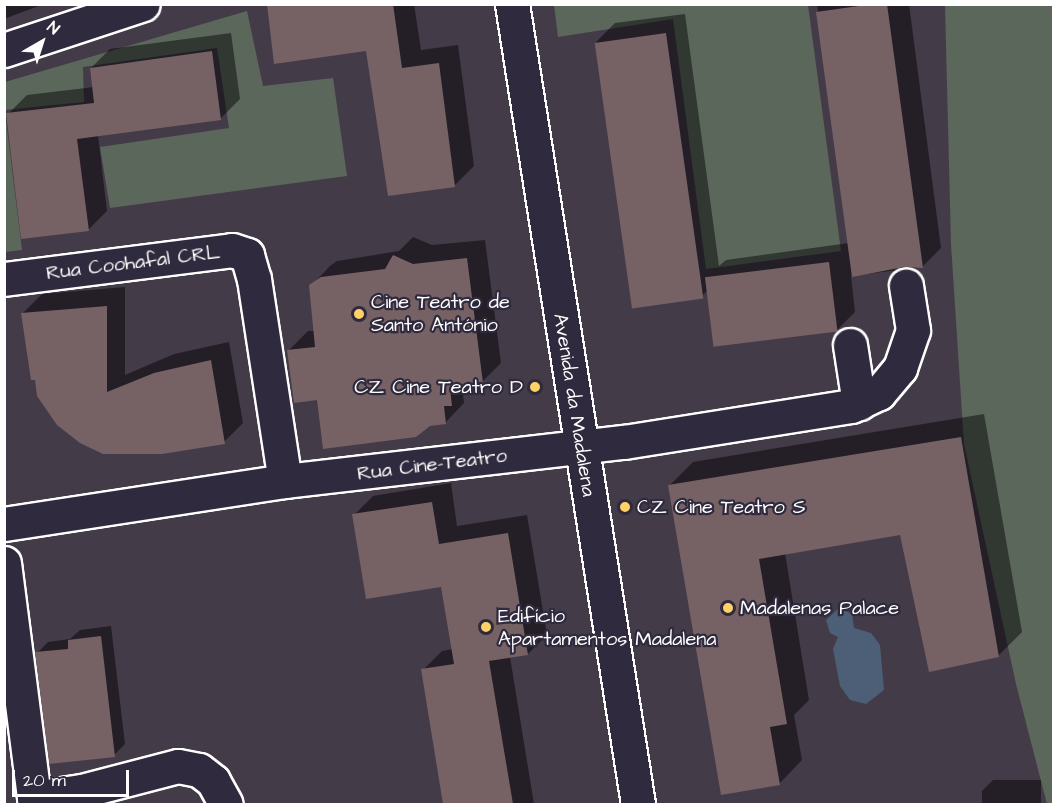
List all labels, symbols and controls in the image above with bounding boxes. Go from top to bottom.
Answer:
north arrow [12,12,72,72]
text: N [43,16,64,40]
street label: Rua Coohafal CRL [45,240,221,286]
place label: Cine Teatro de Santo António [371,290,510,337]
marker: Cine Teatro de Santo António [352,307,366,321]
street label: Avenida da Madalena [548,312,600,498]
place label: CZ Cine Teatro D [354,375,523,399]
marker: CZ Cine Teatro D [528,380,542,394]
street label: Rua Cine-Teatro [356,444,508,486]
place label: CZ Cine Teatro S [637,495,806,519]
marker: CZ Cine Teatro S [618,500,632,514]
place label: Madalenas Palace [740,596,899,620]
marker: Madalenas Palace [721,601,735,615]
place label: Edifício Apartamentos Madalena [498,604,716,651]
marker: Edifício Apartamentos Madalena [479,620,493,634]
scale bar [15,758,132,796]
text: 20 m [23,768,66,793]

